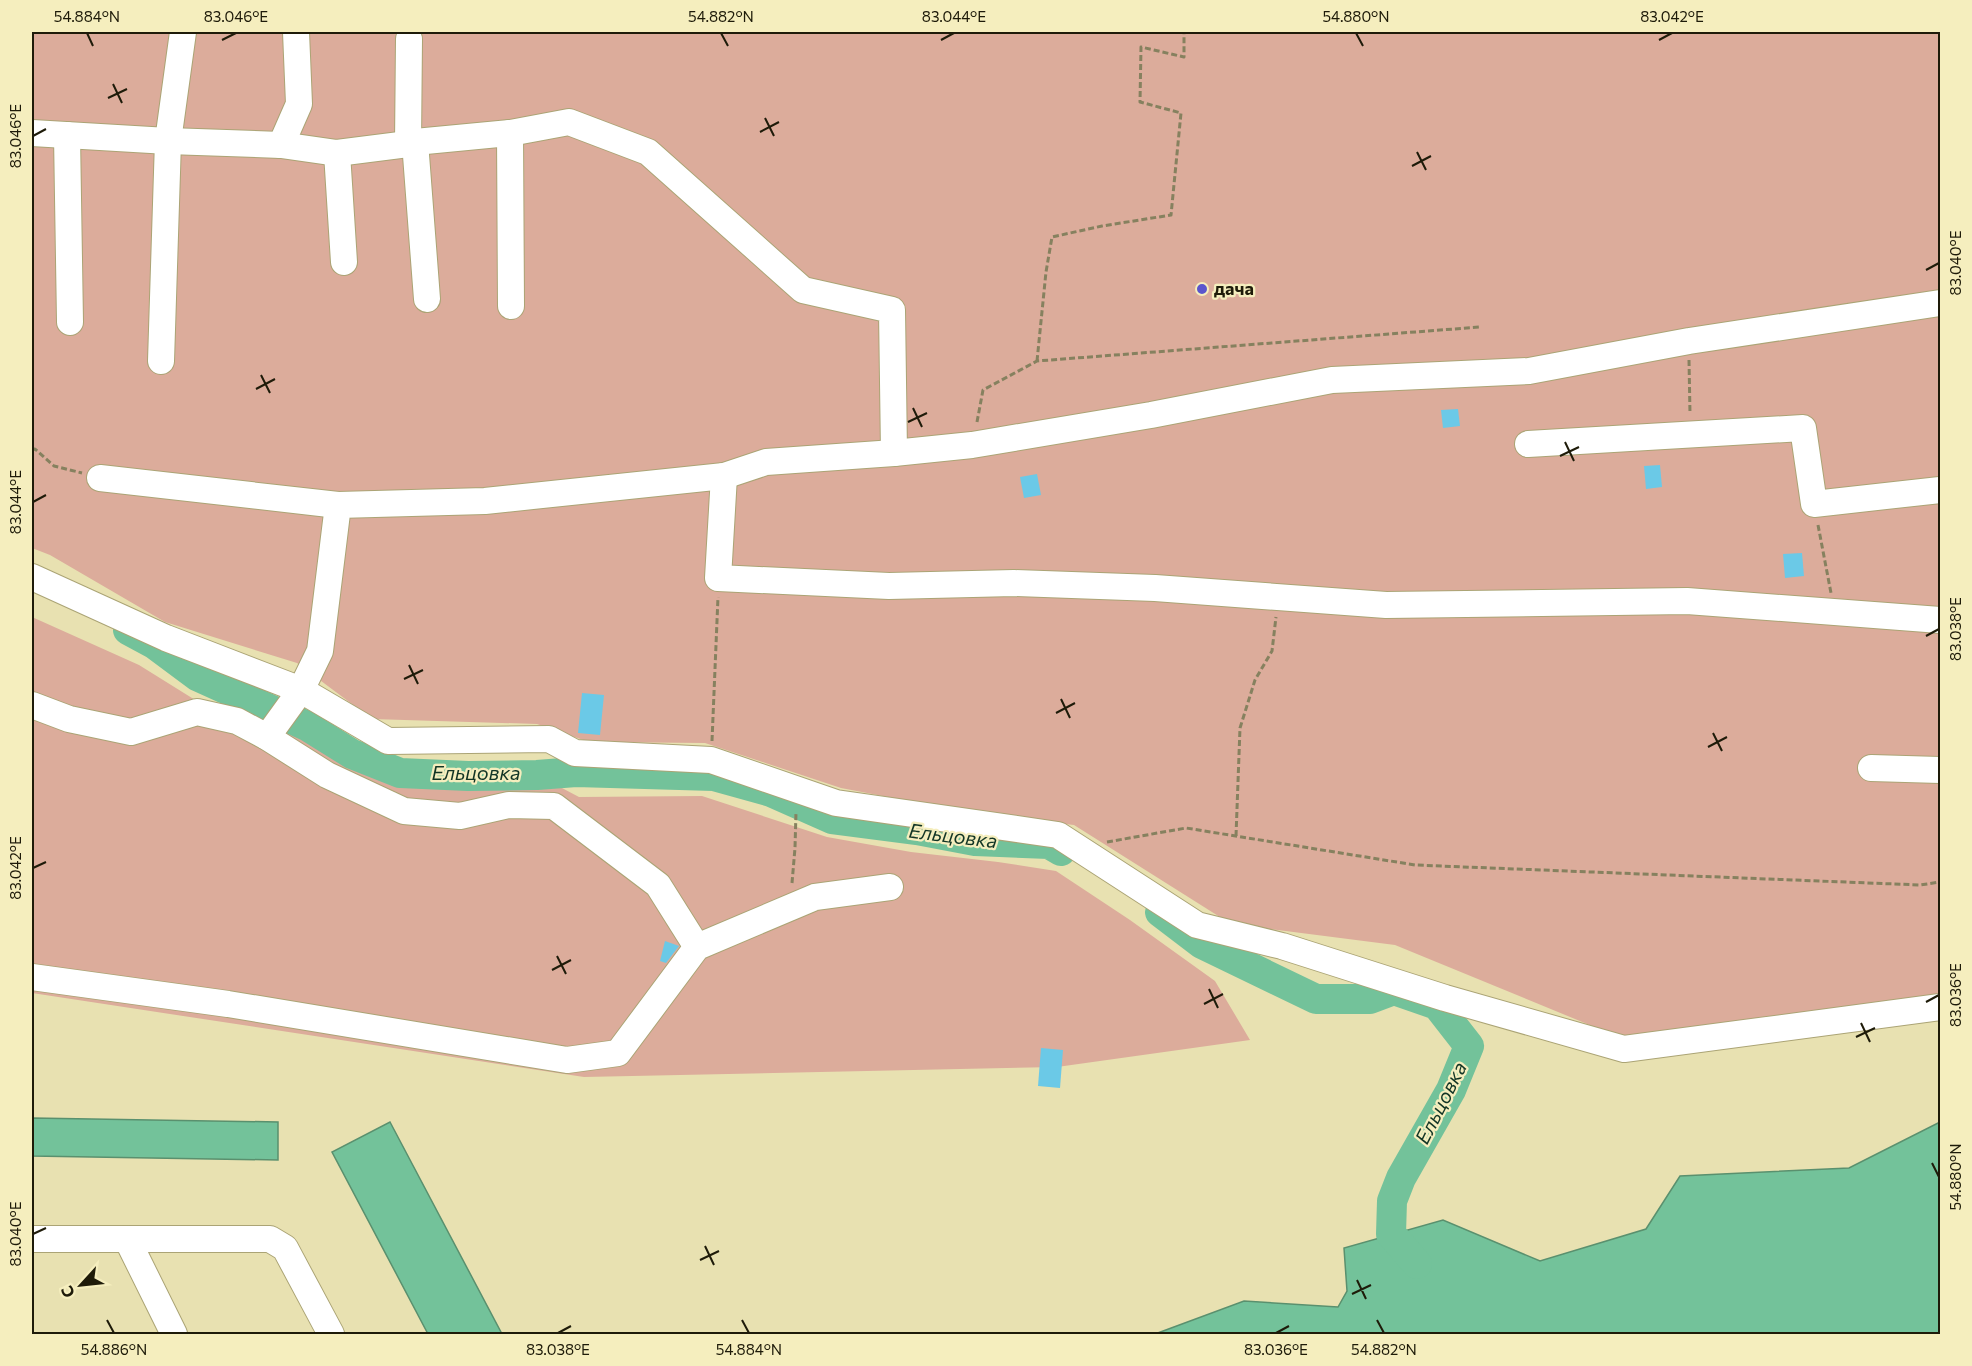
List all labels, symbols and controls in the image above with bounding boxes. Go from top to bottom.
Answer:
text: 54.884°N [54,7,120,25]
text: 83.046°E [204,7,268,25]
text: 54.882°N [688,7,754,25]
text: 83.044°E [922,7,986,25]
text: 54.880°N [1322,7,1390,25]
text: 83.042°E [1640,7,1704,25]
text: 83.046°E [6,104,24,168]
text: 83.040°E [1946,230,1964,296]
place label: дача [1214,277,1254,299]
marker: дача [1195,282,1209,296]
text: 83.044°E [6,470,24,534]
text: 83.038°E [1946,597,1964,661]
water label: Ельцовка [432,760,520,784]
water label: Ельцовка [908,818,999,852]
text: 83.042°E [6,836,24,900]
text: 83.036°E [1946,963,1964,1027]
water label: Ельцовка [1409,1057,1471,1148]
text: 54.880°N [1946,1143,1964,1211]
text: 83.040°E [6,1201,24,1267]
north arrow [51,1255,111,1315]
text: С [56,1283,78,1301]
text: 54.886°N [81,1340,147,1358]
text: 83.038°E [526,1340,590,1358]
text: 54.884°N [716,1340,782,1358]
text: 83.036°E [1244,1340,1308,1358]
text: 54.882°N [1351,1340,1417,1358]

